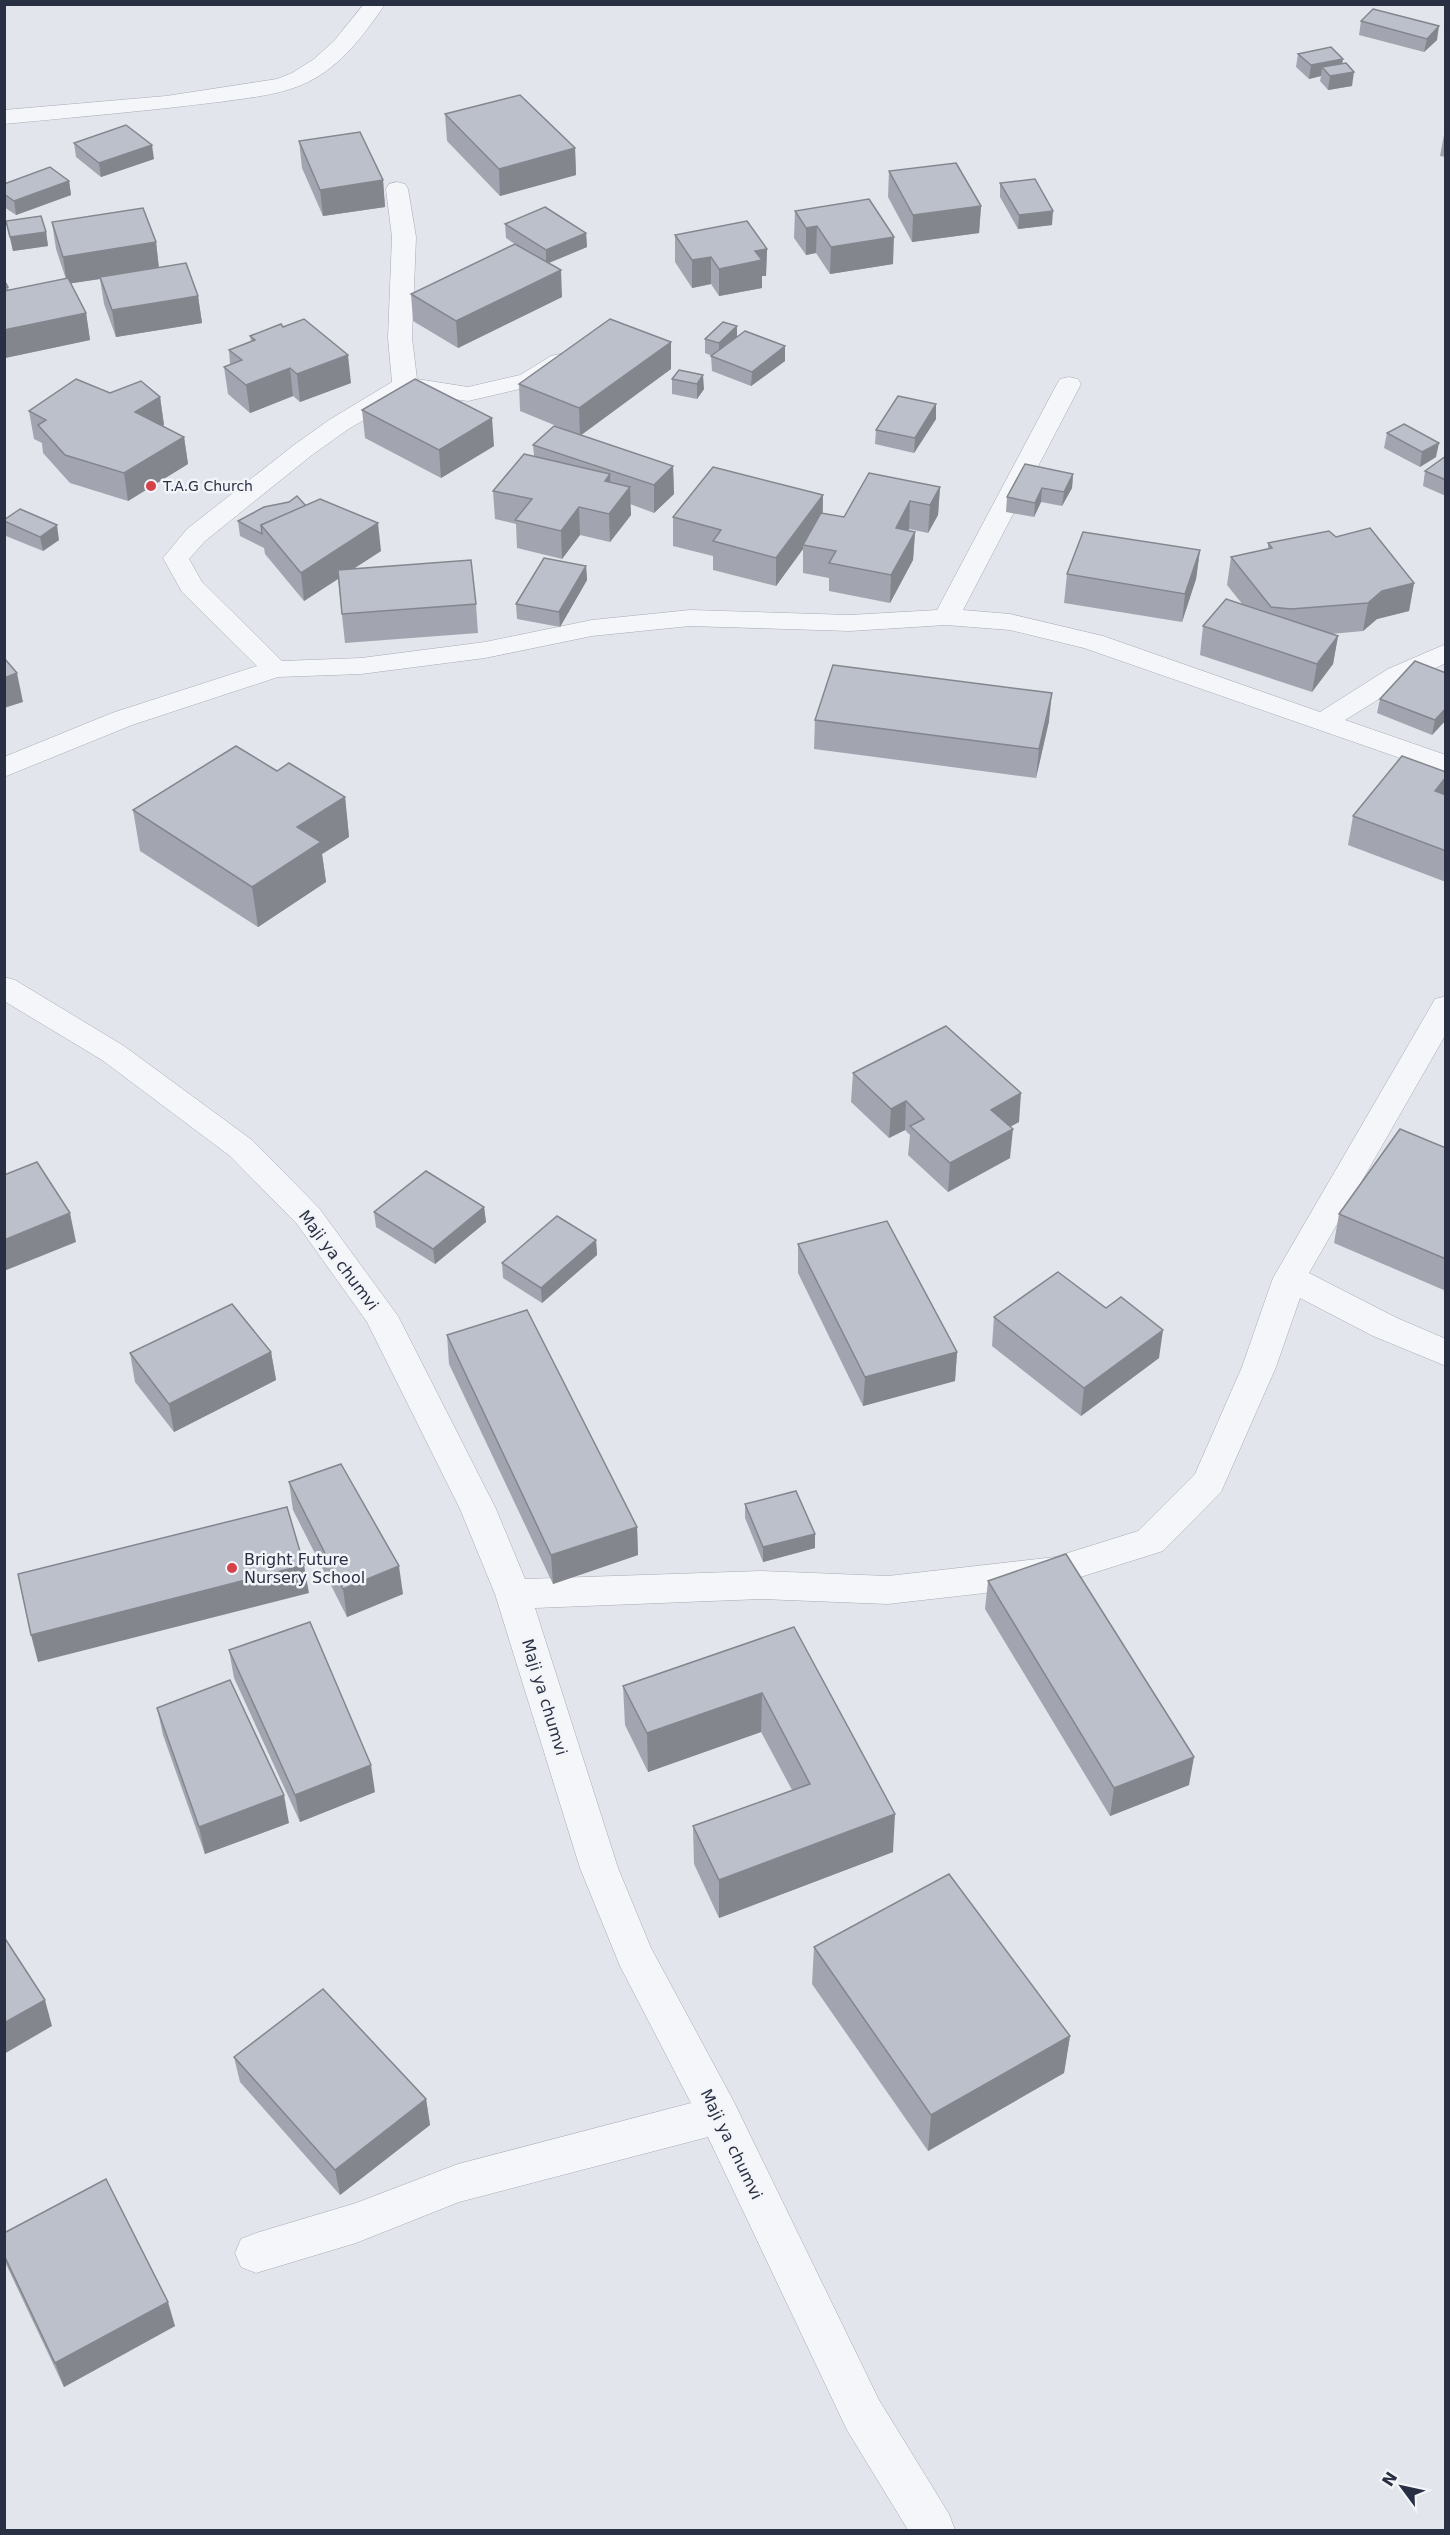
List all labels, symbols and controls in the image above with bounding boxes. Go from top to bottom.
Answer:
place label: T.A.G Church [162,478,253,494]
marker: T.A.G Church [144,479,158,493]
street label: Maji ya chumvi [295,1206,382,1314]
place label: Bright Future Nursery School [244,1550,365,1587]
marker: Bright Future Nursery School [225,1561,239,1575]
street label: Maji ya chumvi [518,1637,571,1758]
street label: Maji ya chumvi [697,2086,767,2203]
north arrow [1372,2457,1432,2517]
text: N [1378,2468,1401,2490]

